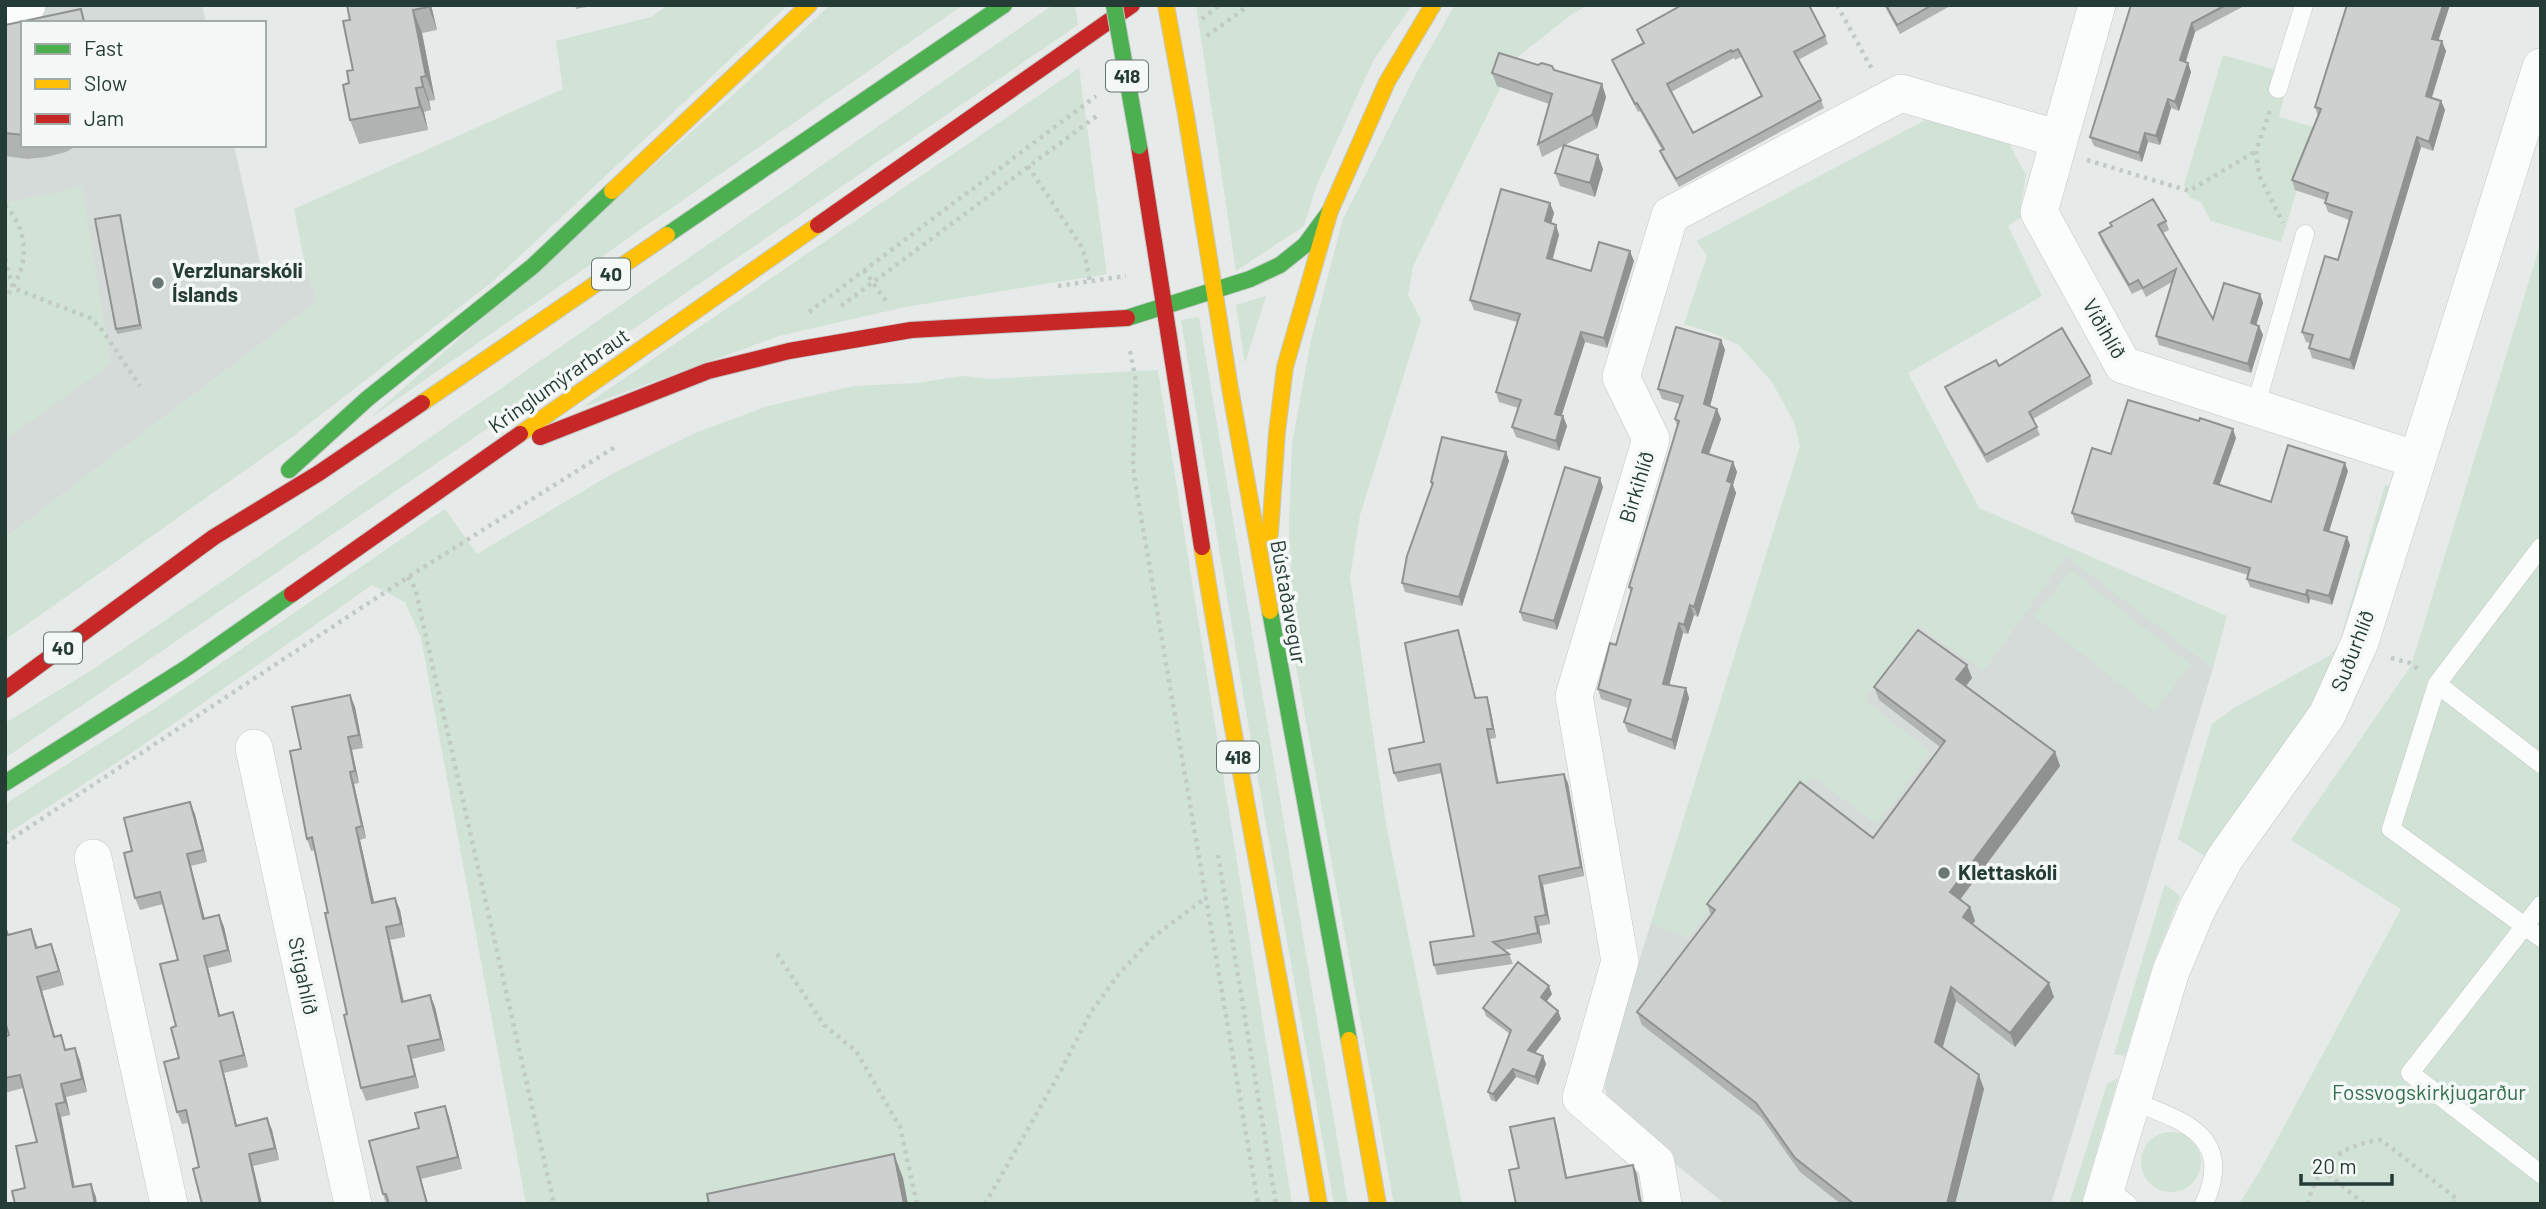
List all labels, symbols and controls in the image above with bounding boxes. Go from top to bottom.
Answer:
legend [21,21,266,147]
text: Fast [84,35,124,60]
road number: 418 [1106,60,1148,92]
text: Slow [84,70,127,95]
text: Jam [84,105,124,130]
place label: Verzlunarskóli Íslands [172,257,303,306]
road number: 40 [592,258,630,290]
marker: Verzlunarskóli Íslands [150,275,166,291]
street label: Víðihlíð [2078,294,2132,363]
street label: Kringlumýrarbraut [483,322,633,438]
street label: Birkihlíð [1613,448,1658,526]
street label: Bústaðavegur [1266,538,1313,666]
street label: Suðurhlíð [2325,606,2379,695]
road number: 40 [44,632,82,664]
road number: 418 [1217,742,1259,772]
place label: Klettaskóli [1958,859,2057,884]
marker: Klettaskóli [1936,865,1952,881]
street label: Stigahlíð [284,934,325,1017]
park label: Fossvogskirkjugarður [2332,1079,2526,1104]
scale bar [2301,1142,2392,1186]
text: 20 m [2312,1153,2357,1178]

